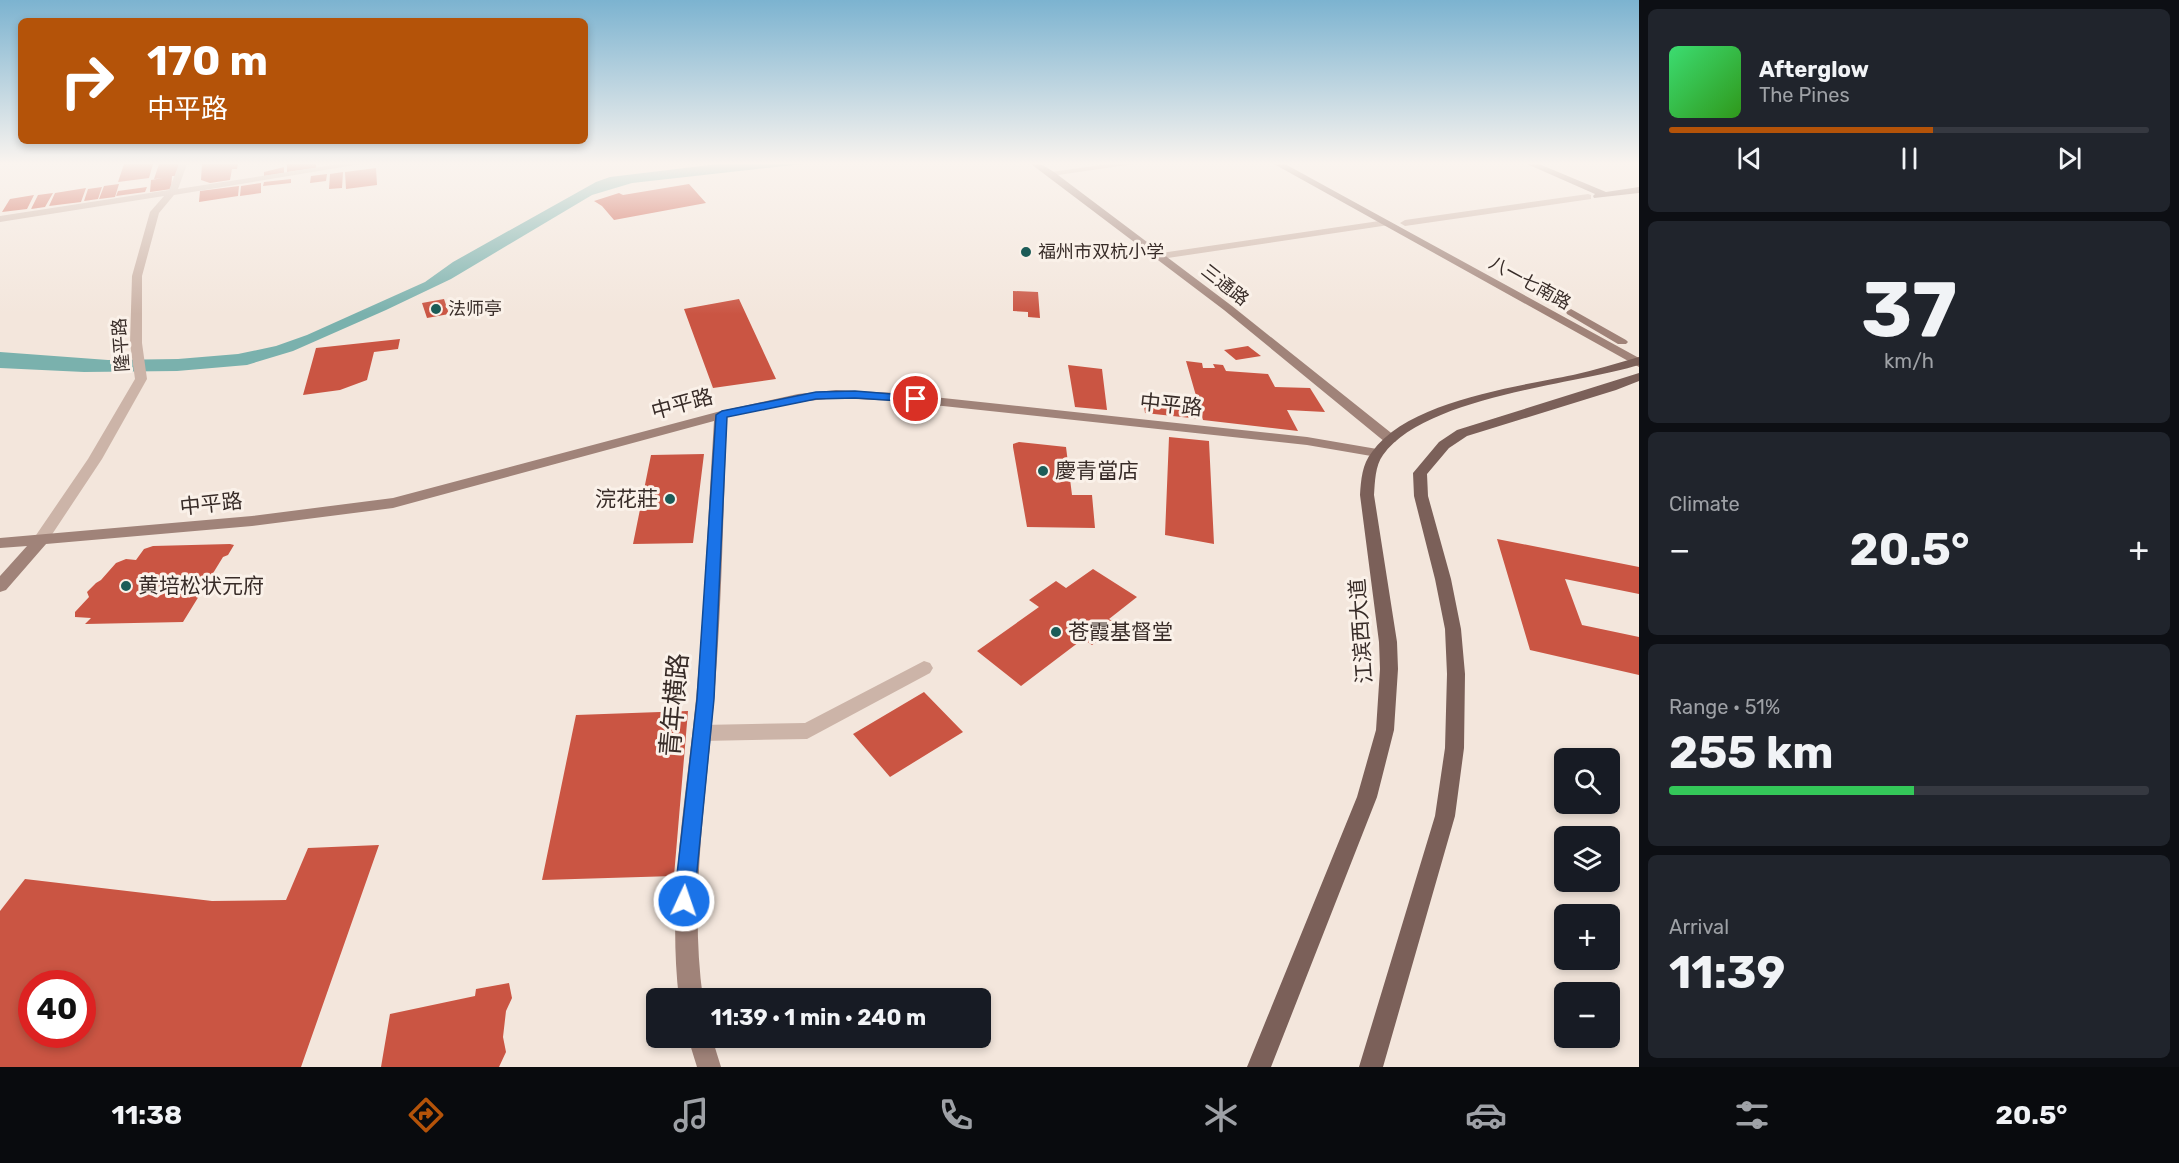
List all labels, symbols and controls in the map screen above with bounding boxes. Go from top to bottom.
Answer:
text: 170 m [147,36,268,86]
icon: right [48,42,126,120]
text: Afterglow [1759,56,1869,83]
text: The Pines [1759,83,1850,107]
text: 中平路 [147,93,228,125]
icon: previous [1733,142,1766,175]
icon: pause [1893,142,1926,175]
icon: next [2053,142,2086,175]
place label: 福州市双杭小学 [1038,241,1164,263]
marker: 福州市双杭小学 [1019,245,1033,259]
street label: 八一七南路 [1485,252,1575,314]
street label: 三通路 [1197,260,1253,310]
text: 37 [1861,263,1957,356]
place label: 法师亭 [448,298,502,320]
marker: 法师亭 [429,302,443,316]
street label: 隆平路 [108,317,134,373]
text: km/h [1884,349,1934,373]
pin [890,373,941,424]
icon: arrive [899,382,932,415]
street label: 中平路 [648,383,716,424]
street label: 中平路 [1138,389,1204,420]
place label: 慶青當店 [1055,458,1139,483]
marker: 慶青當店 [1036,464,1050,478]
place label: 浣花莊 [595,486,658,511]
street label: 中平路 [178,488,244,519]
marker: 浣花莊 [663,492,677,506]
text: Climate [1669,492,1740,516]
text: 20.5° [1850,523,1969,576]
text: − [1669,530,1690,569]
text: + [2128,530,2149,569]
place label: 黄培松状元府 [138,573,264,598]
street label: 江滨西大道 [1344,578,1377,684]
marker: 黄培松状元府 [119,579,133,593]
place label: 苍霞基督堂 [1068,619,1173,644]
marker: 苍霞基督堂 [1049,625,1063,639]
street label: 青年横路 [655,652,694,758]
text: Range · 51% [1669,695,1780,719]
text: 255 km [1669,726,1834,779]
map controls [1554,748,1620,1048]
button: search [1554,748,1620,814]
button: layers [1554,826,1620,892]
position arrow [652,869,716,933]
button: + [1554,904,1620,970]
text: Arrival [1669,915,1729,939]
text: 11:39 [1669,946,1785,999]
speed limit sign: 40 [18,970,96,1048]
button: − [1554,982,1620,1048]
text: 11:39 · 1 min · 240 m [711,1004,926,1031]
icon: directions [405,1094,447,1136]
icon: music [670,1094,712,1136]
icon: phone [935,1094,977,1136]
icon: climate [1200,1094,1242,1136]
icon: car [1465,1094,1507,1136]
icon: filters [1731,1094,1773,1136]
text: 11:38 [112,1099,182,1131]
text: 20.5° [1996,1099,2067,1131]

